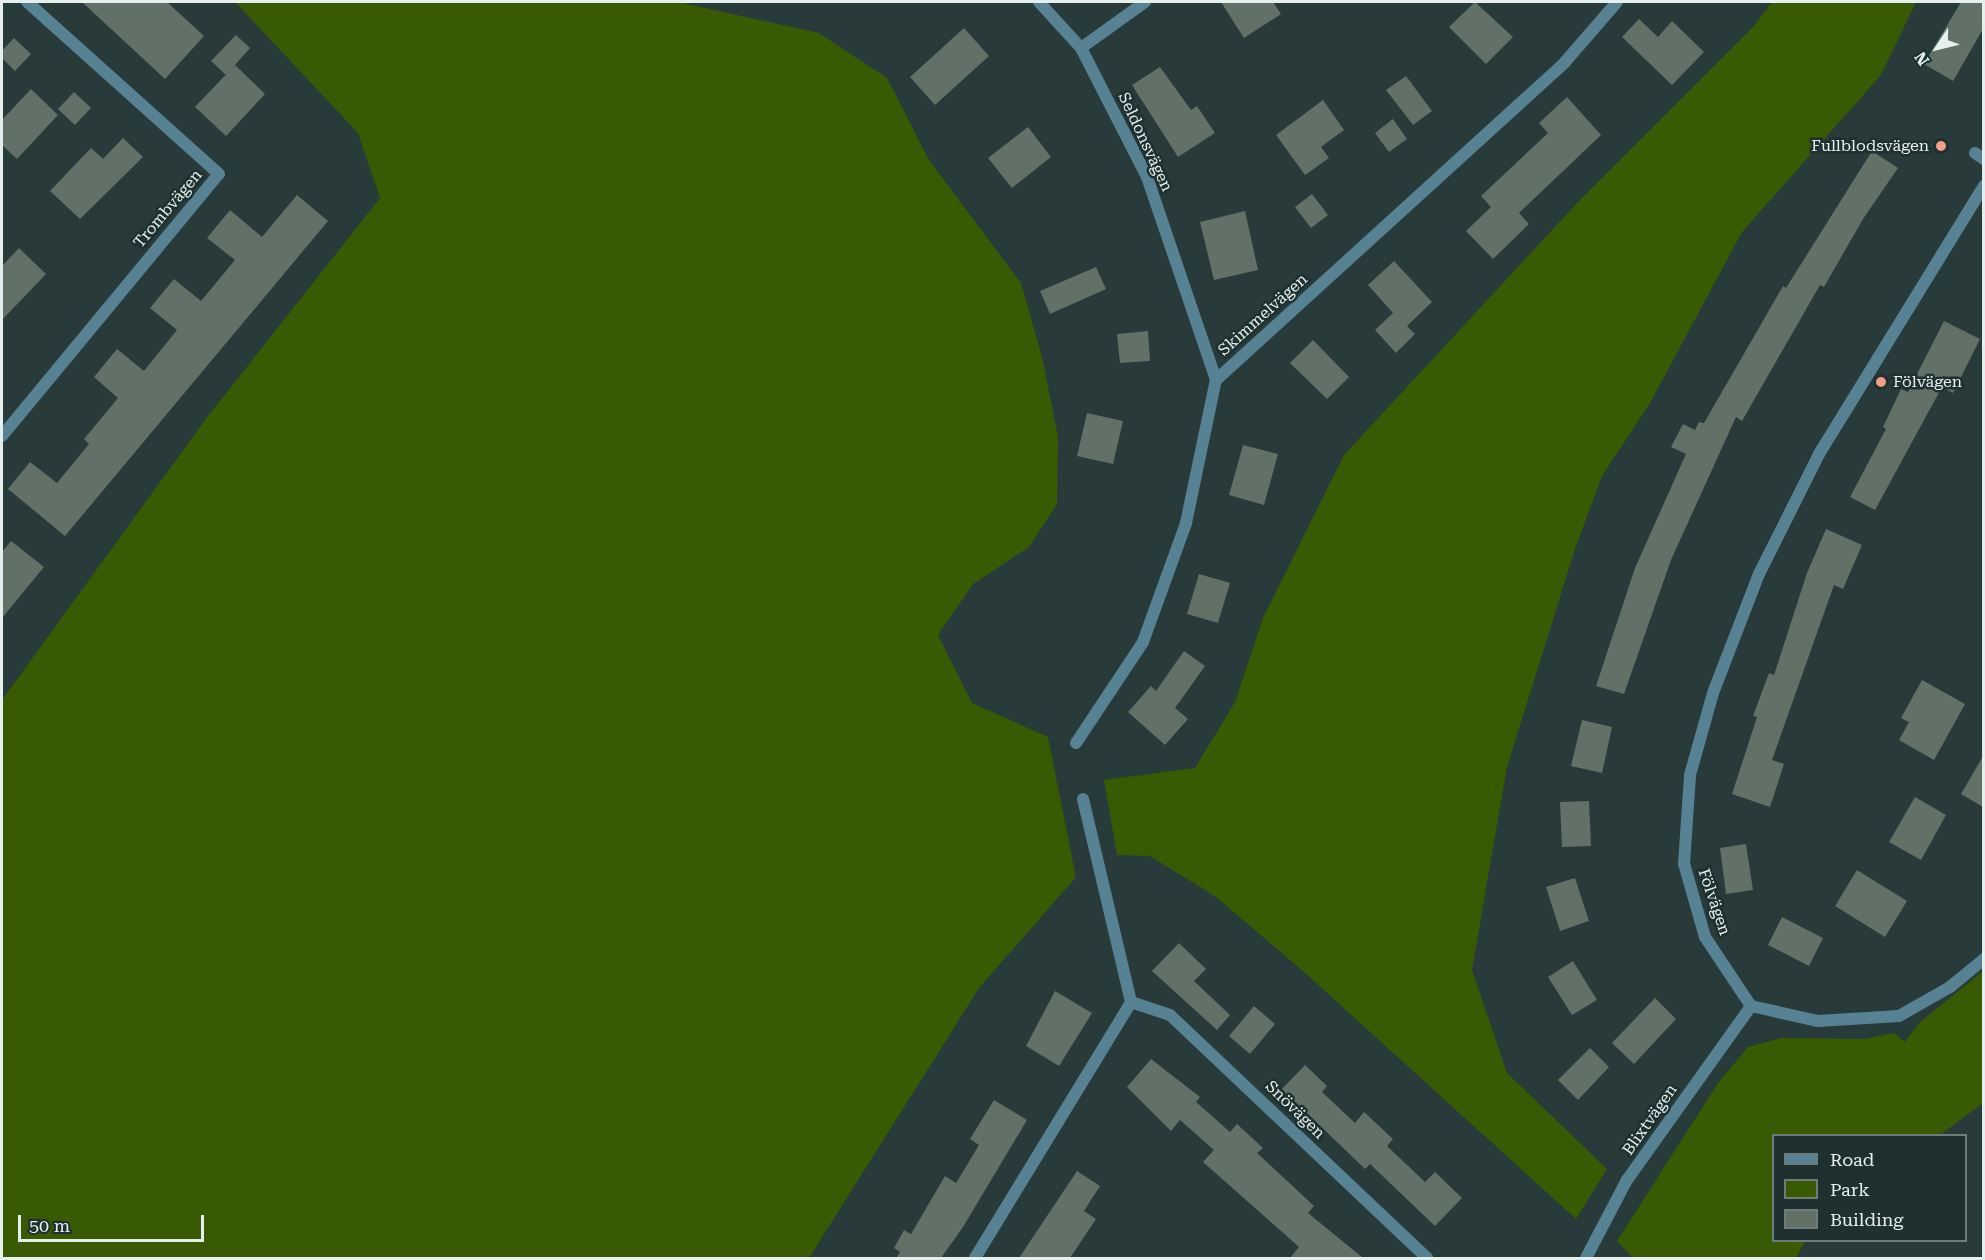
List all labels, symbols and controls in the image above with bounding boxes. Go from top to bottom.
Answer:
north arrow [1907,18,1967,78]
text: N [1911,48,1933,69]
street label: Seldonsvägen [1114,89,1176,195]
place label: Fullblodsvägen [1811,136,1929,156]
marker: Fullblodsvägen [1934,139,1948,153]
street label: Trombvägen [130,166,206,252]
street label: Skimmelvägen [1214,270,1312,360]
place label: Fölvägen [1893,372,1962,392]
marker: Fölvägen [1874,375,1888,389]
street label: Fölvägen [1694,866,1734,938]
street label: Snövägen [1261,1077,1329,1143]
street label: Blixtvägen [1619,1081,1681,1159]
legend [1772,1134,1967,1242]
text: Road [1830,1149,1874,1170]
text: Park [1830,1179,1870,1200]
scale bar [21,1203,207,1241]
text: Building [1830,1209,1904,1230]
text: 50 m [29,1215,70,1236]

